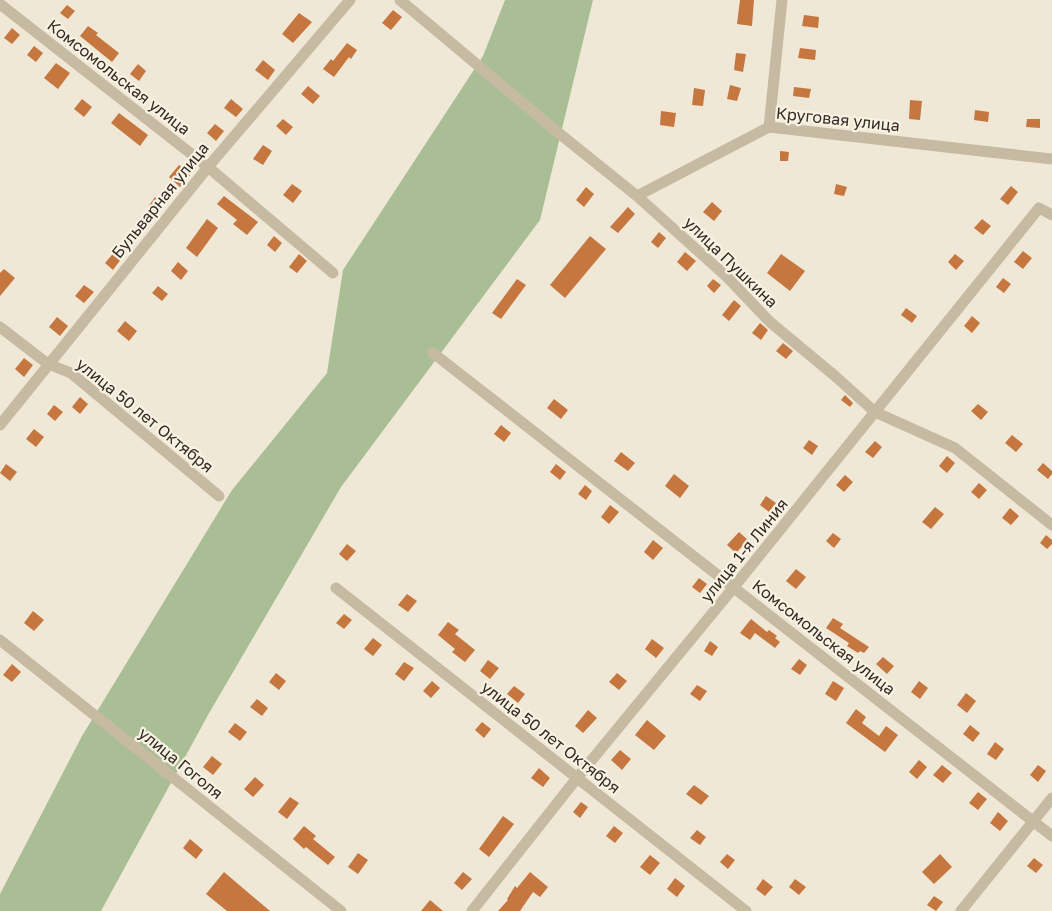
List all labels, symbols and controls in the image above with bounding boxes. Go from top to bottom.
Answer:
street label: Комсомольская улица [43,15,195,139]
street label: Круговая улица [775,103,901,135]
street label: Бульварная улица [107,138,213,262]
street label: улица Пушкина [680,212,782,312]
street label: улица 50 лет Октября [72,354,218,476]
street label: улица 1-я Линия [696,494,792,606]
street label: Комсомольская улица [748,575,900,699]
street label: улица 50 лет Октября [478,677,624,797]
street label: улица Гоголя [135,723,227,803]

